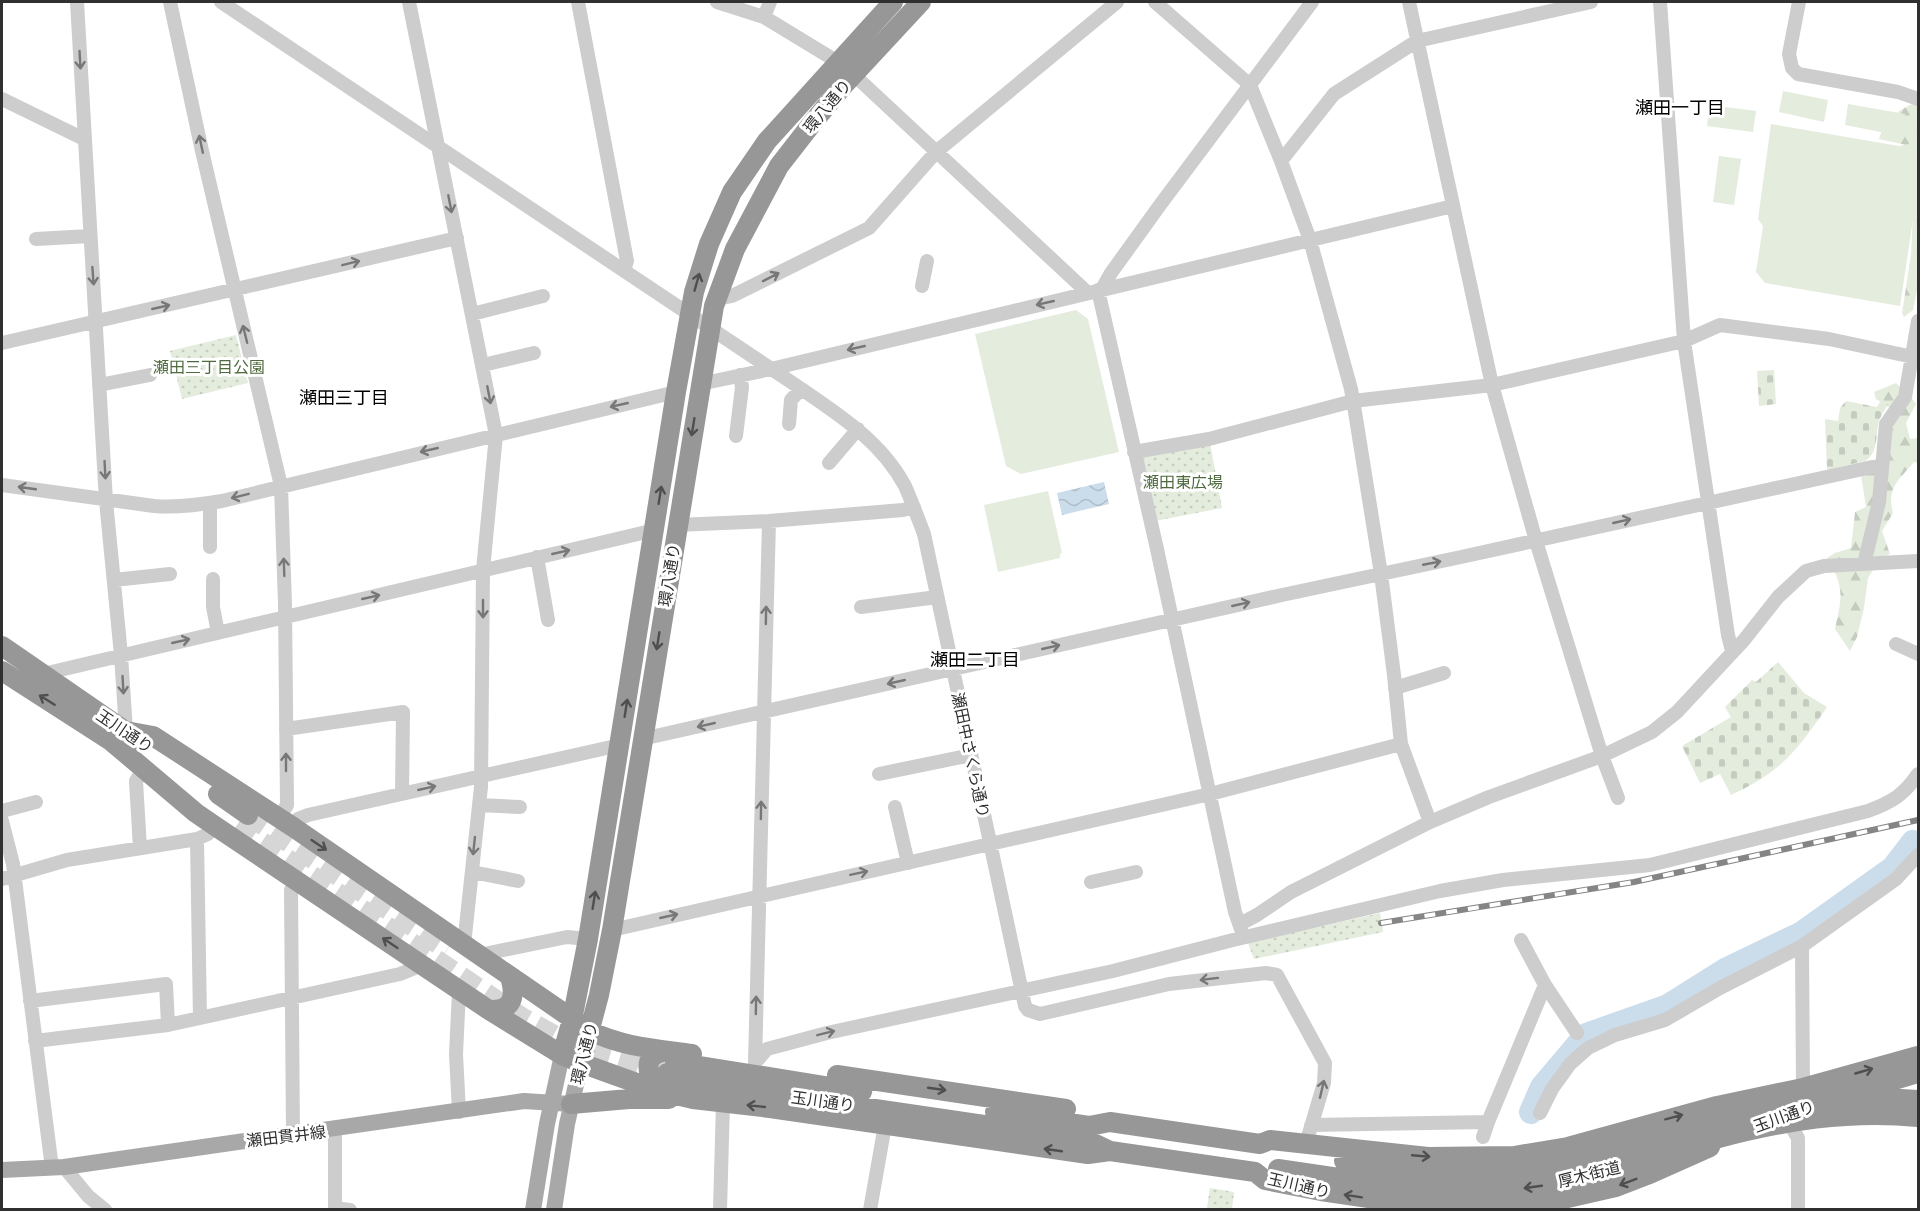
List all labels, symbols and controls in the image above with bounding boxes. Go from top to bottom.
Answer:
one-way arrow [75,49,86,69]
street label: 環八通り [799,75,857,138]
district label: 瀬田一丁目 [1635,96,1725,121]
one-way arrow [195,135,206,154]
one-way arrow [445,193,456,213]
one-way arrow [341,256,360,268]
one-way arrow [87,265,98,285]
one-way arrow [761,271,779,283]
one-way arrow [692,273,703,292]
one-way arrow [1036,297,1055,309]
one-way arrow [151,300,170,312]
one-way arrow [238,325,250,344]
one-way arrow [847,343,866,354]
park label: 瀬田三丁目公園 [153,357,265,379]
one-way arrow [484,385,495,404]
district label: 瀬田三丁目 [299,386,389,411]
one-way arrow [610,400,629,412]
one-way arrow [687,417,698,437]
one-way arrow [420,445,439,457]
one-way arrow [99,460,110,480]
park label: 瀬田東広場 [1143,472,1223,494]
one-way arrow [17,482,37,493]
one-way arrow [655,485,666,505]
one-way arrow [231,491,250,503]
one-way arrow [1612,515,1631,527]
street label: 環八通り [654,542,686,608]
one-way arrow [551,545,570,557]
one-way arrow [279,557,290,577]
one-way arrow [1421,557,1441,568]
one-way arrow [361,590,380,602]
one-way arrow [1231,598,1250,610]
one-way arrow [477,599,489,619]
one-way arrow [760,605,772,625]
one-way arrow [653,630,664,650]
one-way arrow [171,635,191,646]
one-way arrow [1041,641,1060,653]
district label: 瀬田二丁目 [930,648,1020,673]
one-way arrow [118,675,129,695]
one-way arrow [887,677,906,688]
street label: 瀬田中さくら通り [946,690,994,820]
one-way arrow [39,694,56,706]
one-way arrow [620,698,631,718]
street label: 玉川通り [92,705,157,759]
one-way arrow [696,720,715,732]
one-way arrow [281,752,292,772]
one-way arrow [417,782,436,794]
one-way arrow [755,800,767,820]
one-way arrow [469,836,480,856]
one-way arrow [311,839,327,851]
one-way arrow [850,867,869,879]
one-way arrow [589,891,600,911]
one-way arrow [659,909,678,921]
one-way arrow [382,937,399,949]
one-way arrow [1199,974,1219,985]
one-way arrow [751,995,762,1015]
street label: 環八通り [567,1020,603,1087]
one-way arrow [816,1027,835,1039]
one-way arrow [1854,1065,1873,1076]
one-way arrow [1317,1080,1328,1099]
one-way arrow [927,1084,946,1095]
street label: 玉川通り [790,1087,856,1117]
street label: 玉川通り [1751,1096,1818,1138]
one-way arrow [746,1101,766,1112]
one-way arrow [1665,1111,1684,1123]
street label: 瀬田貫井線 [245,1121,327,1153]
one-way arrow [1043,1144,1063,1155]
one-way arrow [1411,1151,1431,1162]
street label: 厚木街道 [1556,1157,1623,1193]
street label: 玉川通り [1265,1168,1332,1204]
one-way arrow [1620,1177,1638,1188]
one-way arrow [1523,1181,1543,1192]
one-way arrow [1344,1190,1364,1201]

